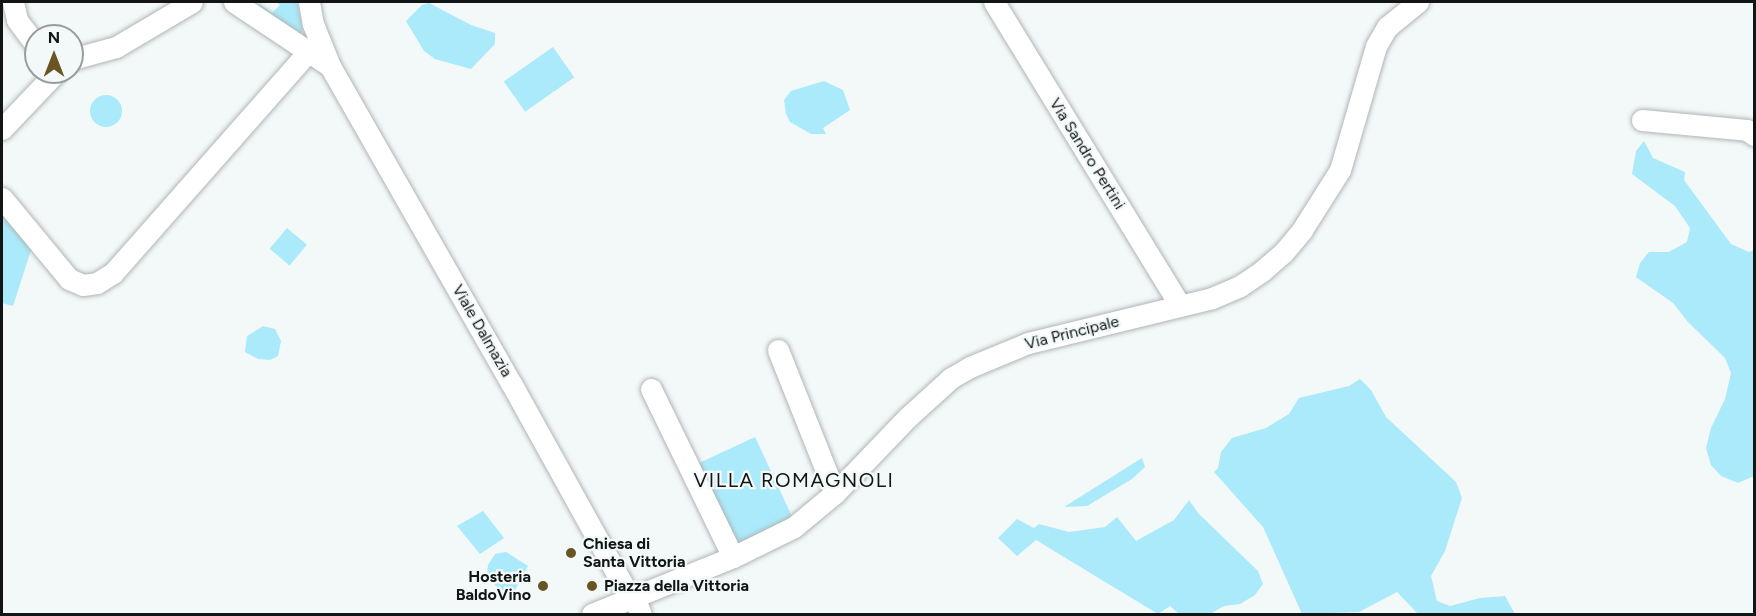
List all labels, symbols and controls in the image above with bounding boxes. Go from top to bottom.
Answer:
north arrow [24,24,84,84]
text: N [48,28,60,47]
street label: Via Sandro Pertini [1045,95,1129,213]
street label: Viale Dalmazia [448,281,516,381]
street label: Via Principale [1023,312,1121,354]
district label: VILLA ROMAGNOLI [693,468,895,492]
place label: Chiesa di Santa Vittoria [583,534,685,572]
marker: Chiesa di Santa Vittoria [564,546,578,560]
place label: Hosteria BaldoVino [456,567,531,605]
place label: Piazza della Vittoria [604,576,749,596]
marker: Hosteria BaldoVino [536,579,550,593]
marker: Piazza della Vittoria [585,579,599,593]

